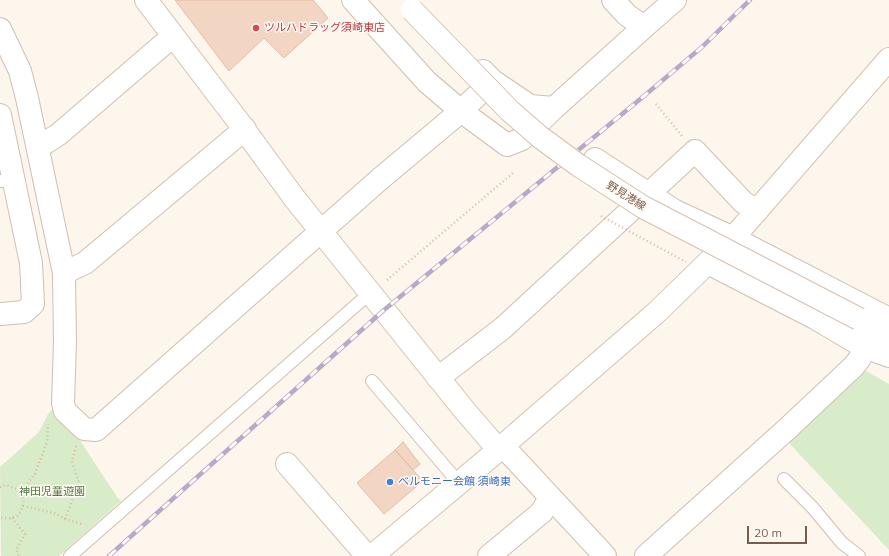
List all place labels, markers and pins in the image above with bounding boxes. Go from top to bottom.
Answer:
place label: ツルハドラッグ須崎東店 [264,21,385,35]
marker: ツルハドラッグ須崎東店 [251,23,261,33]
place label: ベルモニー会館 須崎東 [398,475,511,489]
marker: ベルモニー会館 須崎東 [385,477,395,487]

